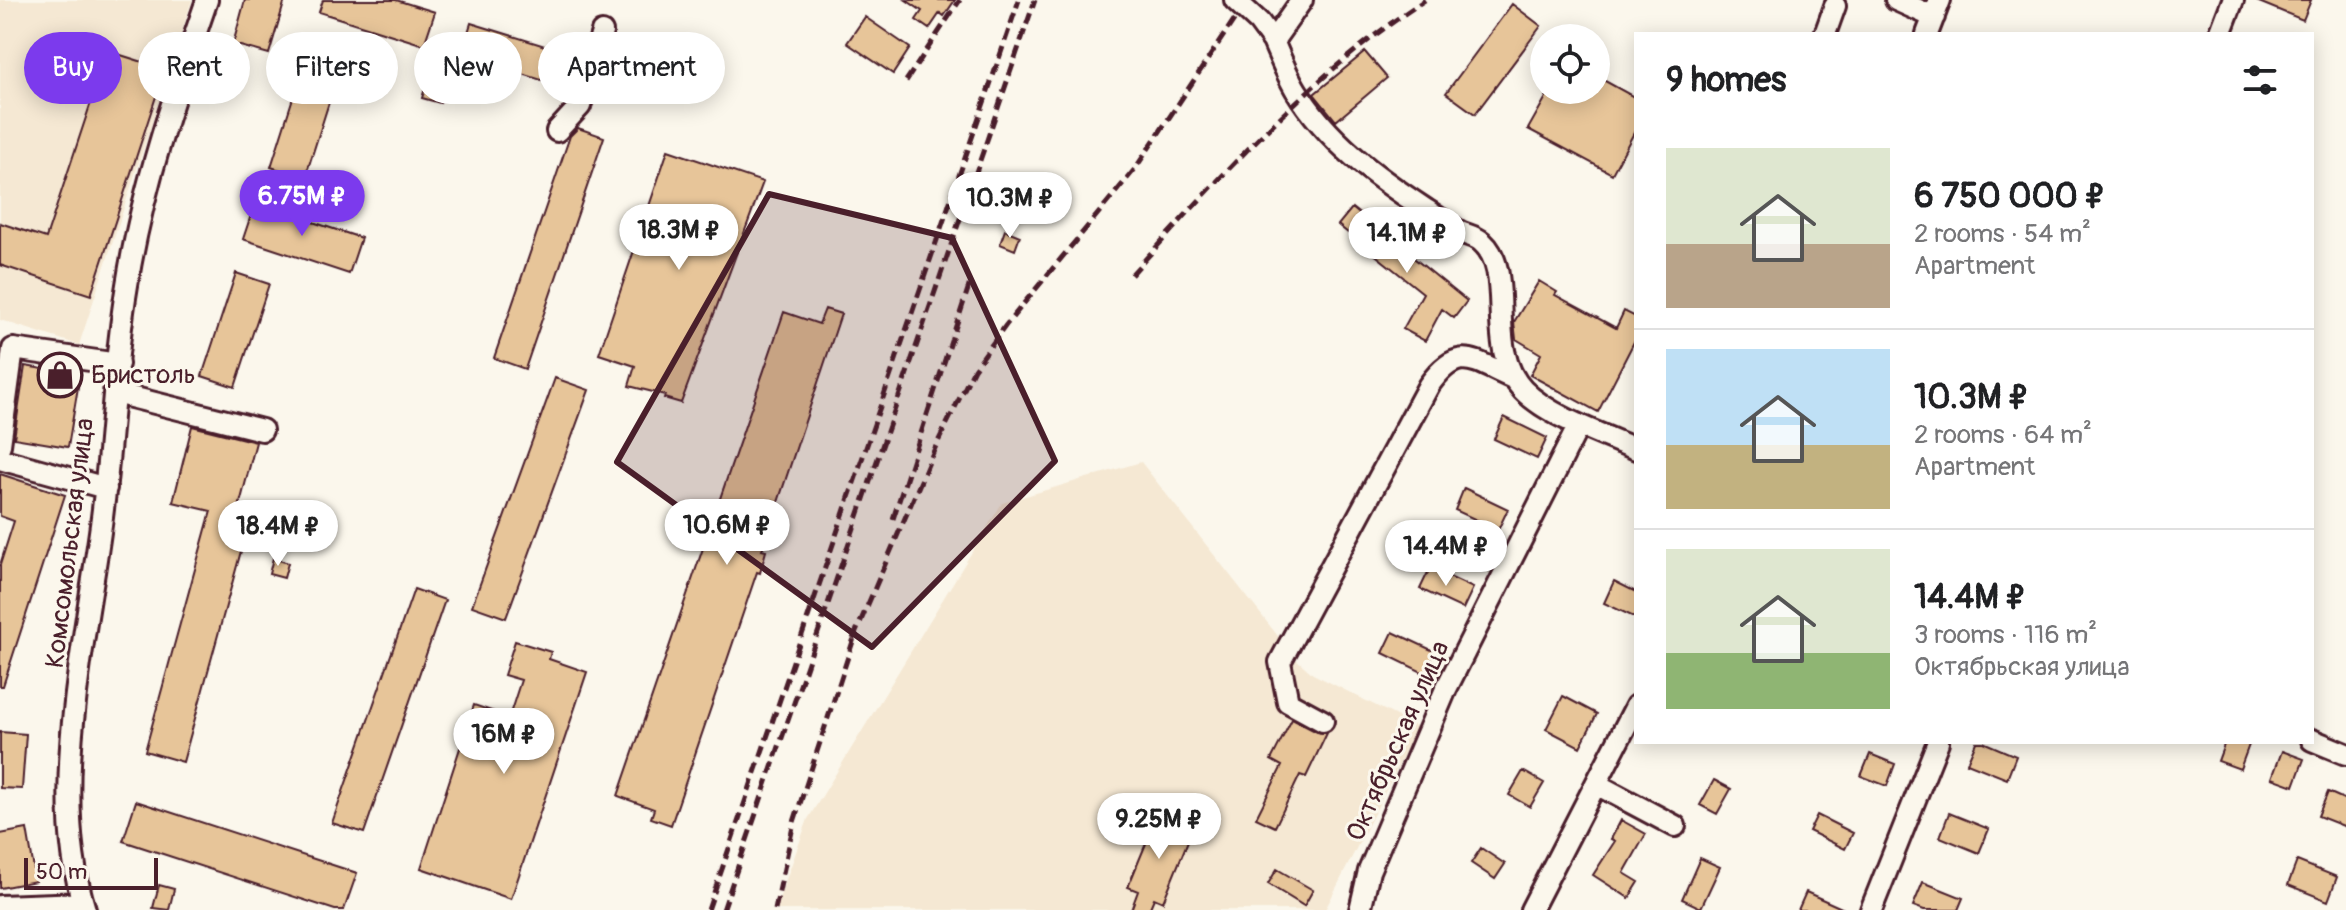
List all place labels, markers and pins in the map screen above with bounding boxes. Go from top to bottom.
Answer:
pin: 6.75M ₽ [228,170,376,238]
pin: 10.3M ₽ [936,172,1084,240]
pin: 18.3M ₽ [605,204,753,272]
pin: 14.1M ₽ [1333,207,1481,275]
shop icon: Бристоль [36,351,84,399]
place label: Бристоль [91,359,196,391]
pin: 10.6M ₽ [653,499,801,567]
pin: 18.4M ₽ [204,500,352,568]
pin: 14.4M ₽ [1372,520,1520,588]
pin: 16M ₽ [448,708,560,776]
pin: 9.25M ₽ [1085,793,1233,861]

